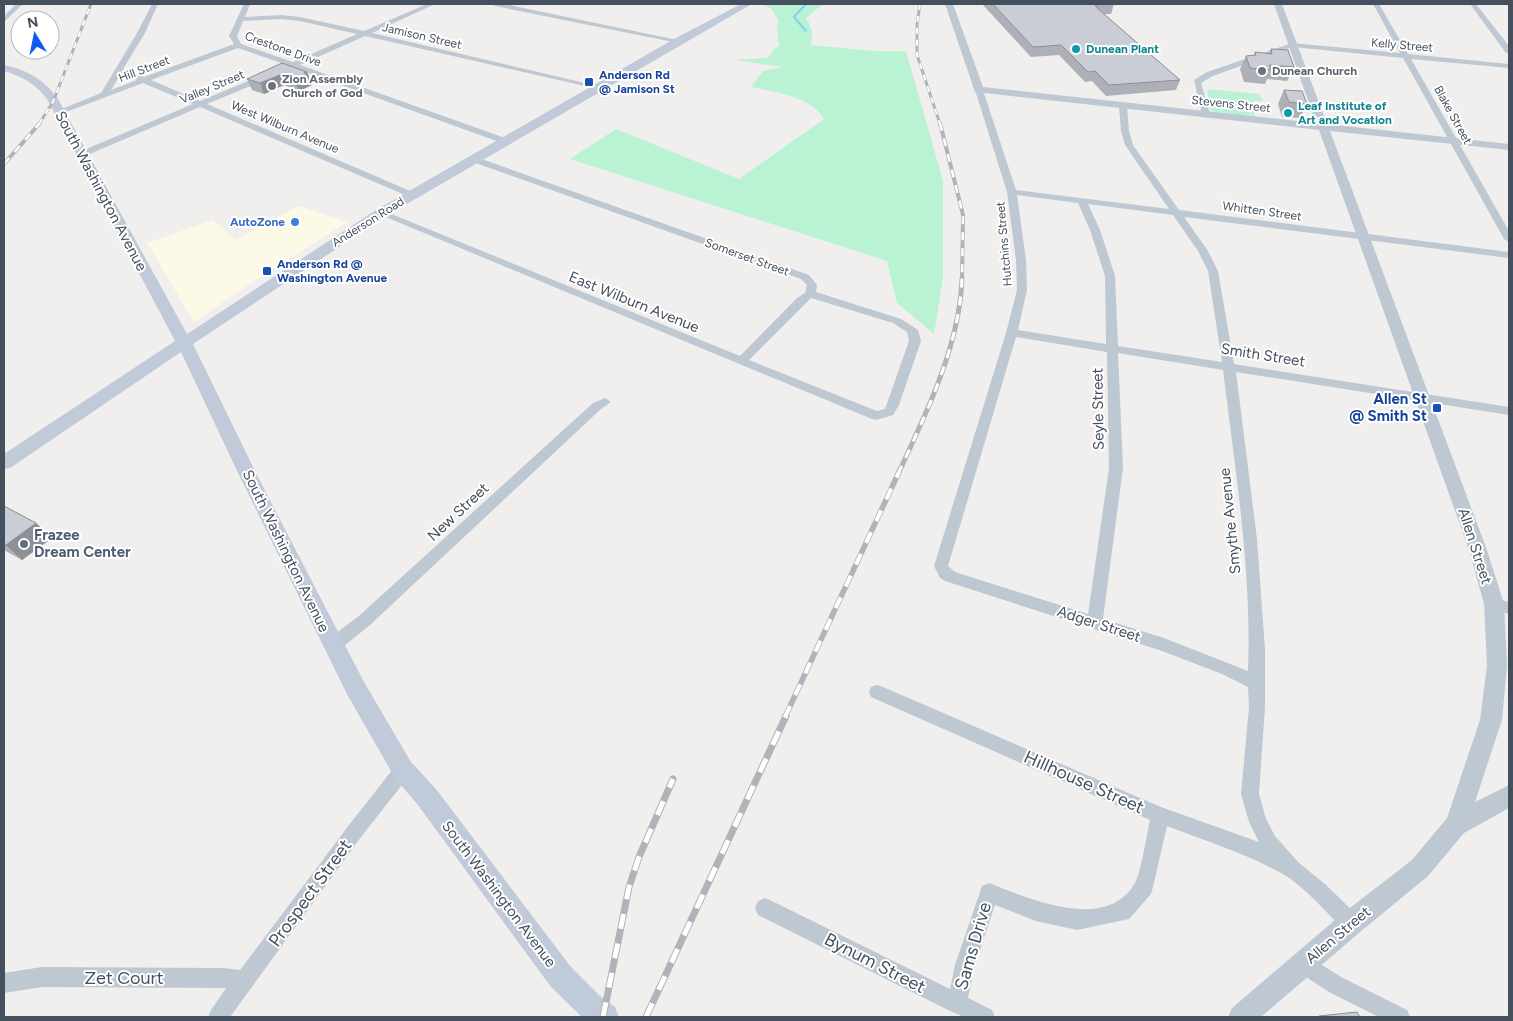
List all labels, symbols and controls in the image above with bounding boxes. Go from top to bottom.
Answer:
north arrow [10,10,60,60]
text: N [26,13,40,32]
street label: Jamison Street [381,20,464,52]
street label: Crestone Drive [243,29,324,69]
street label: Kelly Street [1371,35,1434,55]
place label: Dunean Plant [1086,42,1159,56]
marker: Dunean Plant [1070,43,1082,55]
street label: Hill Street [116,53,172,85]
place label: Dunean Church [1272,64,1357,78]
marker: Dunean Church [1256,65,1268,77]
street label: Valley Street [178,67,247,107]
place label: Anderson Rd @ Jamison St [599,68,675,96]
place label: Zion Assembly Church of God [282,72,363,100]
marker: Anderson Rd @ Jamison St [583,76,595,88]
marker: Zion Assembly Church of God [266,80,278,92]
street label: Blake Street [1431,83,1475,147]
street label: Stevens Street [1191,93,1272,115]
street label: West Wilburn Avenue [229,98,341,156]
place label: Leaf Institute of Art and Vocation [1298,99,1392,127]
marker: Leaf Institute of Art and Vocation [1282,107,1294,119]
street label: South Washington Avenue [51,108,151,274]
street label: Anderson Road [329,194,407,250]
street label: Whitten Street [1221,199,1303,224]
street label: Hutchins Street [993,201,1015,287]
place label: AutoZone [230,215,285,229]
marker: AutoZone [289,216,301,228]
street label: Somerset Street [703,235,791,279]
place label: Anderson Rd @ Washington Avenue [277,257,387,285]
marker: Anderson Rd @ Washington Avenue [261,265,273,277]
street label: East Wilburn Avenue [566,268,702,336]
street label: Smith Street [1220,339,1307,371]
street label: Seyle Street [1088,367,1108,450]
place label: Allen St @ Smith St [1349,390,1427,425]
marker: Allen St @ Smith St [1431,402,1443,414]
street label: South Washington Avenue [239,467,333,635]
street label: Smythe Avenue [1215,467,1245,575]
street label: New Street [424,479,493,545]
street label: Allen Street [1454,506,1496,587]
place label: Frazee Dream Center [34,526,131,561]
marker: Frazee Dream Center [18,538,30,550]
street label: Adger Street [1055,602,1143,646]
street label: Hillhouse Street [1021,746,1148,818]
street label: South Washington Avenue [438,817,560,971]
street label: Prospect Street [264,835,356,951]
street label: Sams Drive [950,900,996,992]
street label: Allen Street [1302,903,1374,967]
street label: Bynum Street [821,928,929,998]
street label: Zet Court [85,967,164,989]

